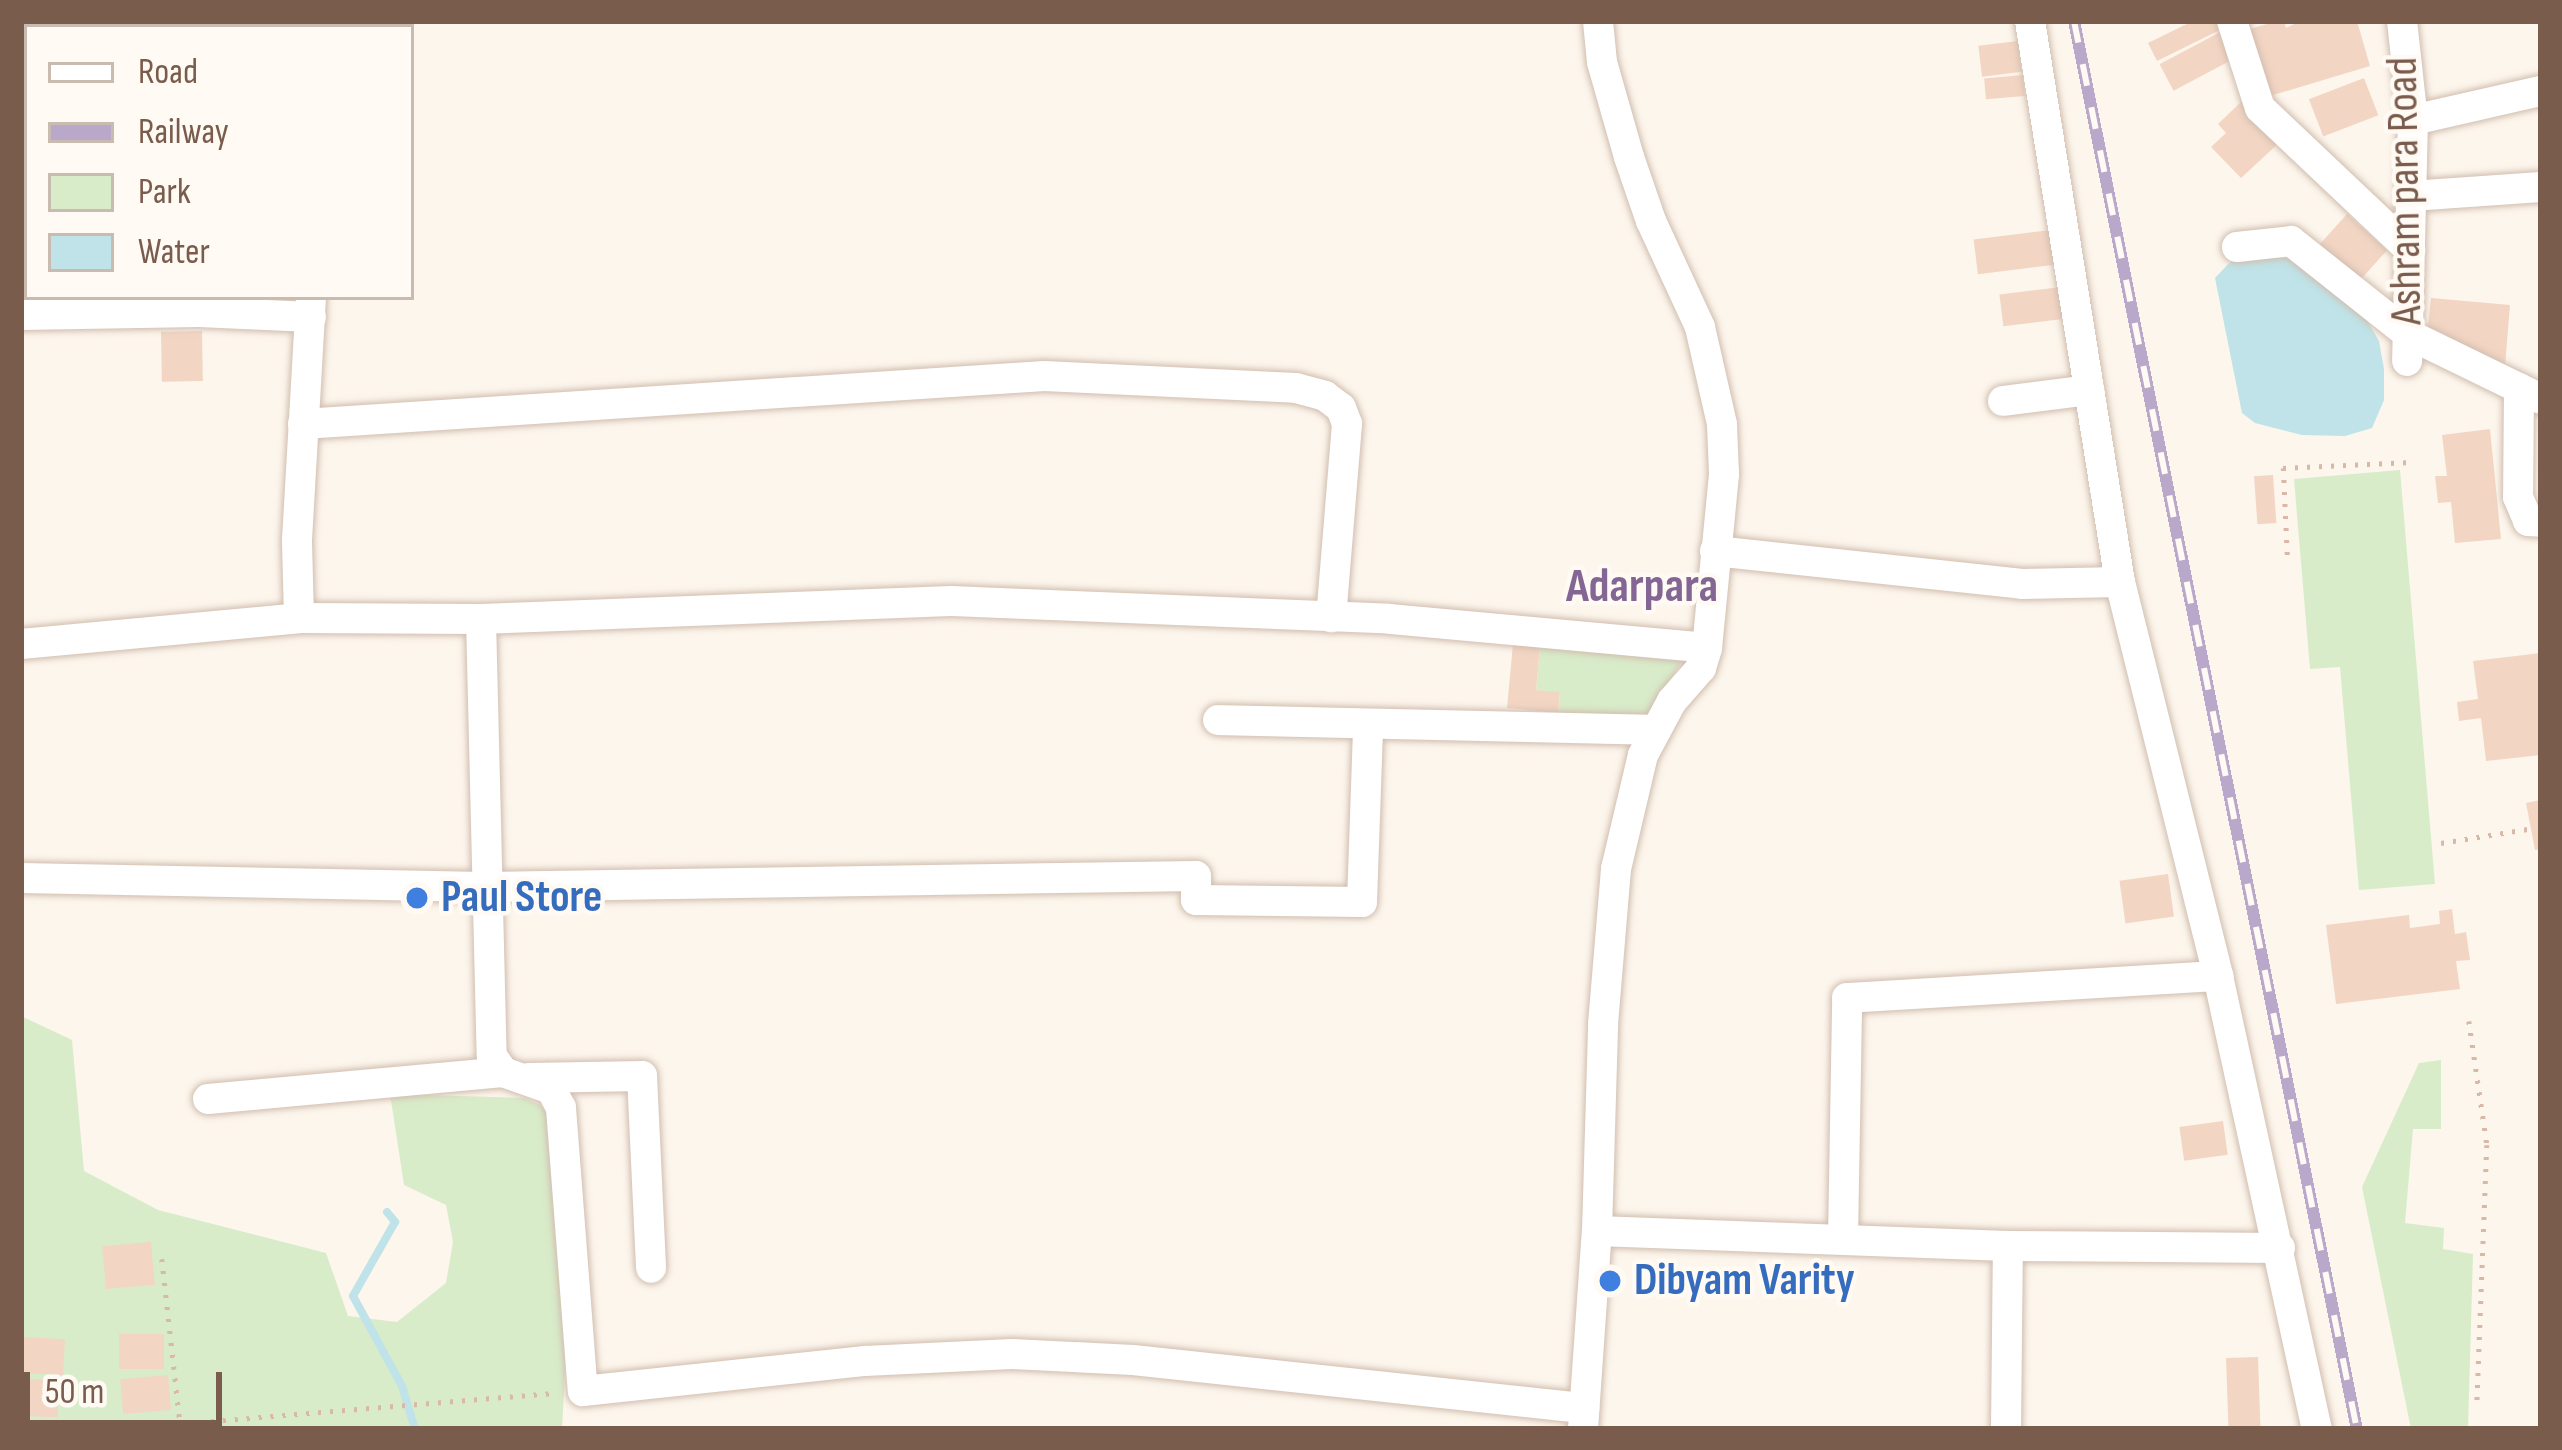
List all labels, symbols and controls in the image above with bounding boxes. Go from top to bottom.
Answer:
legend [24,24,414,300]
text: Road [138,51,198,94]
street label: Ashram para Road [2376,57,2434,325]
text: Railway [138,111,229,154]
text: Park [138,171,191,214]
text: Water [138,231,210,274]
district label: Adarpara [1566,558,1718,616]
place label: Paul Store [441,871,602,925]
marker: Paul Store [404,885,430,911]
place label: Dibyam Varity [1634,1254,1855,1308]
marker: Dibyam Varity [1597,1268,1623,1294]
scale bar [30,1348,228,1422]
text: 50 m [45,1371,104,1414]

